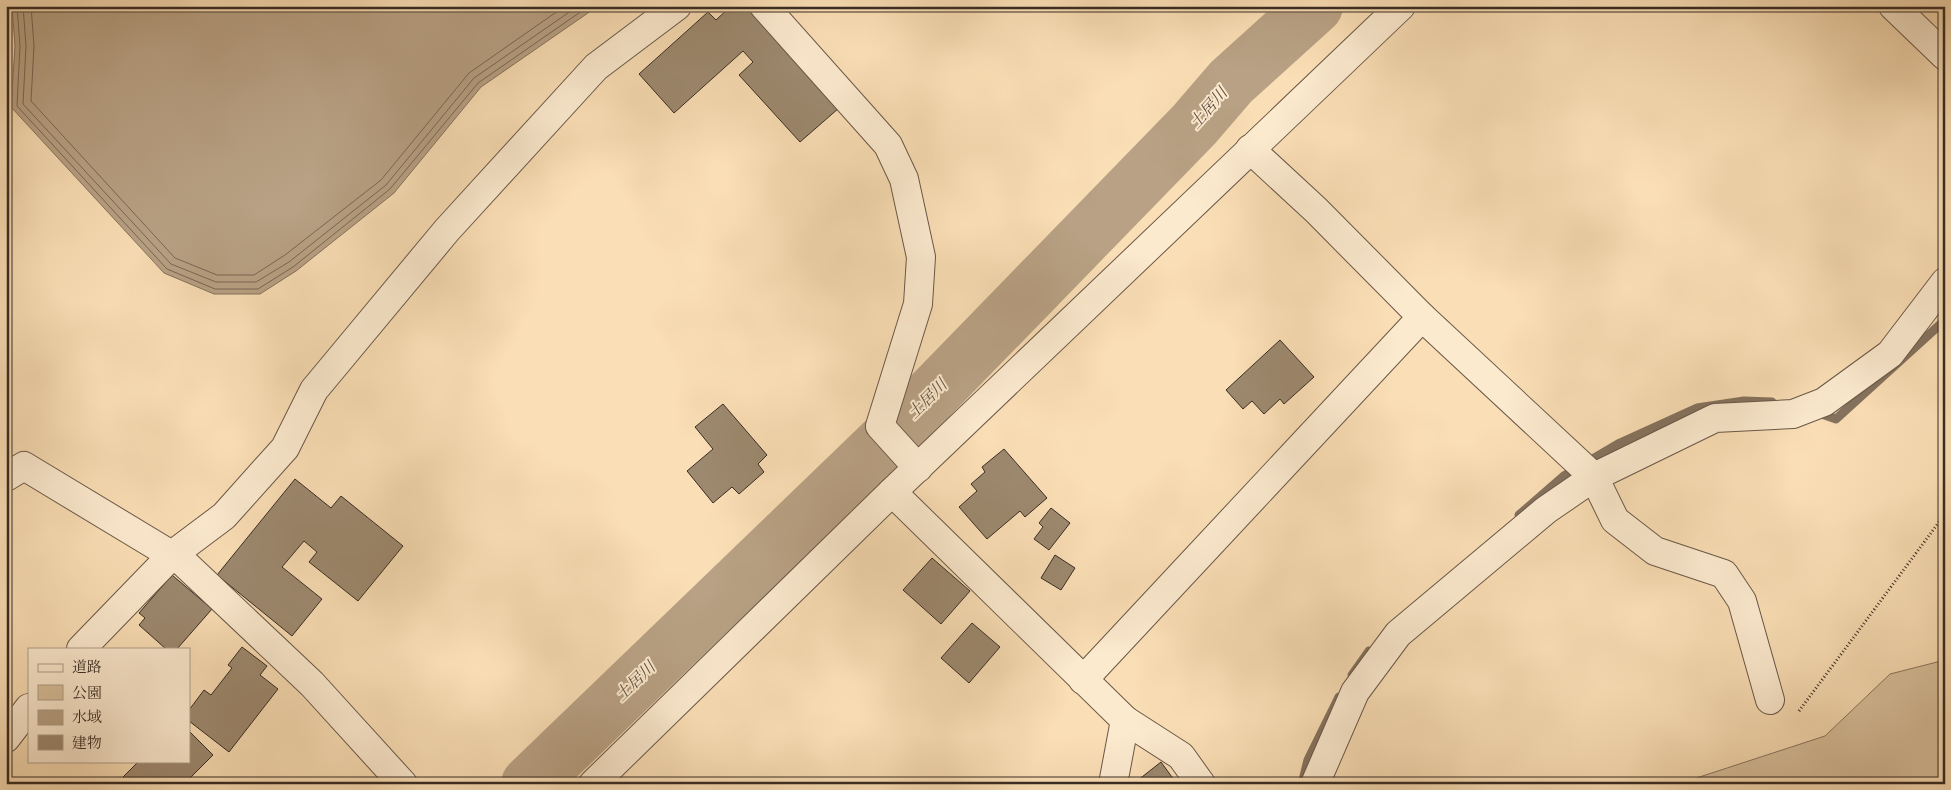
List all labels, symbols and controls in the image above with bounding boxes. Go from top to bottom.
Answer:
water label: 土居川 [1185,82,1232,132]
water label: 土居川 [903,374,952,423]
legend [28,648,190,762]
water label: 土居川 [611,656,660,705]
text: 道路 [72,658,102,676]
text: 公園 [72,684,102,702]
text: 水域 [72,708,102,726]
text: 建物 [72,734,102,752]

